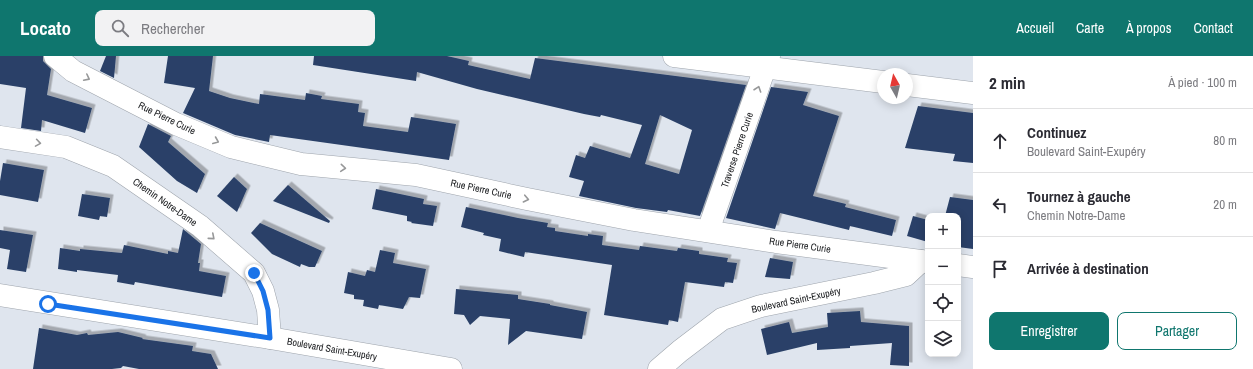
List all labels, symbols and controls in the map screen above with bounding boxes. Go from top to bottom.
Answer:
search box [95,10,375,46]
text: Locato [20,15,71,41]
icon: search [109,17,131,39]
text: Rechercher [141,18,205,39]
text: Accueil [1016,19,1054,37]
text: Carte [1076,19,1104,37]
text: À propos [1126,19,1171,37]
text: Contact [1193,19,1233,37]
north arrow [877,68,913,104]
text: 2 min [989,71,1025,94]
one-way arrow [83,73,90,81]
text: À pied · 100 m [1168,74,1237,91]
one-way arrow [753,85,761,92]
street label: Rue Pierre Curie [136,99,198,138]
street label: Traverse Pierre Curie [718,110,756,189]
text: Continuez [1027,122,1086,143]
icon: ahead [989,130,1011,152]
text: 80 m [1213,132,1237,149]
one-way arrow [212,136,220,144]
one-way arrow [35,138,42,147]
text: Boulevard Saint-Exupéry [1027,143,1146,160]
one-way arrow [340,164,346,173]
street label: Chemin Notre-Dame [130,175,200,229]
street label: Rue Pierre Curie [449,176,513,202]
text: Tournez à gauche [1027,186,1131,207]
one-way arrow [523,194,529,202]
icon: left [989,194,1011,216]
text: 20 m [1213,196,1237,213]
text: Chemin Notre-Dame [1027,207,1125,224]
map controls [925,213,961,357]
button: + [925,213,961,249]
one-way arrow [207,232,215,239]
street label: Rue Pierre Curie [768,234,832,256]
button: − [925,249,961,285]
icon: arrive [989,258,1011,280]
text: Arrivée à destination [1027,258,1149,279]
route end [245,264,263,282]
street label: Boulevard Saint-Exupéry [750,284,843,316]
button: locate [925,285,961,321]
route start [39,295,57,313]
button: Enregistrer [989,312,1109,350]
button: Partager [1117,312,1237,350]
button: layers [925,321,961,357]
street label: Boulevard Saint-Exupéry [286,335,379,363]

